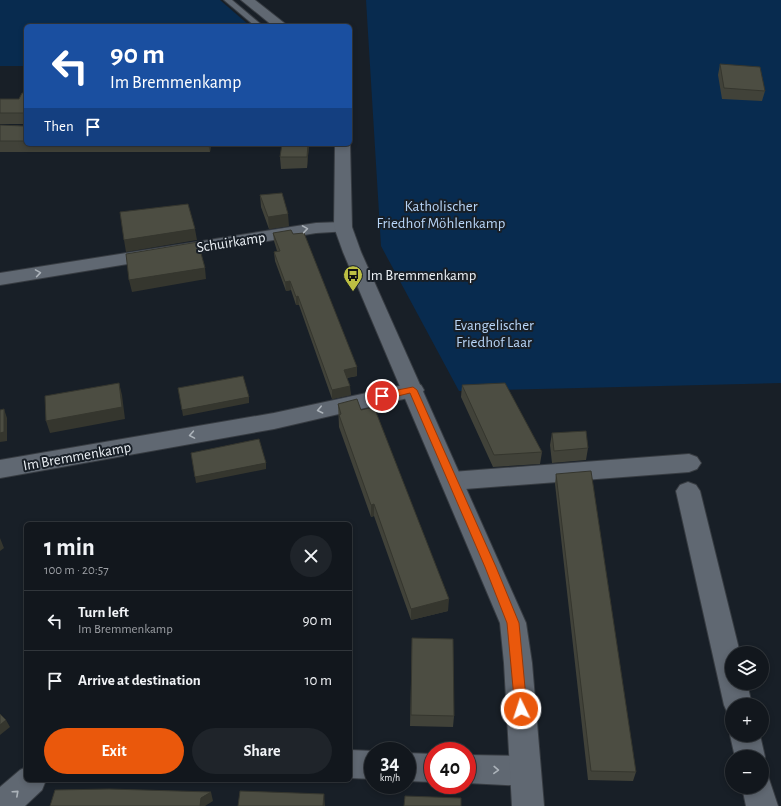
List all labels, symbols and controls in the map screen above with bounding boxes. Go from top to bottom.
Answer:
icon: left [44,40,96,92]
text: 90 m [110,41,165,69]
text: Im Bremmenkamp [110,74,241,92]
icon: arrive [82,116,104,138]
text: Then [44,119,74,134]
park label: Katholischer Friedhof Möhlenkamp [376,199,506,231]
one-way arrow [302,226,308,234]
street label: Schuirkamp [196,230,267,255]
bus stop icon: Im Bremmenkamp [342,264,364,292]
place label: Im Bremmenkamp [367,268,476,283]
one-way arrow [35,269,42,278]
park label: Evangelischer Friedhof Laar [454,318,534,350]
pin [365,379,399,413]
icon: arrive [371,385,393,407]
one-way arrow [317,406,323,414]
one-way arrow [189,430,195,439]
street label: Im Bremmenkamp [22,440,132,473]
button: close [290,535,332,577]
text: 1 min [44,536,95,560]
text: 100 m · 20:57 [44,564,109,577]
text: Turn left [78,605,129,620]
icon: left [44,610,66,632]
text: 90 m [303,613,332,628]
text: Im Bremmenkamp [78,623,173,636]
map controls [725,646,769,794]
button: layers [725,646,769,690]
icon: arrive [44,670,66,692]
text: Arrive at destination [78,673,201,688]
text: 10 m [304,673,332,688]
position arrow [500,688,542,730]
button: + [725,698,769,742]
button: Exit [44,728,184,774]
button: Share [192,728,332,774]
speed limit sign: 40 [424,742,476,794]
button: − [725,750,769,794]
text: 34 [381,753,399,773]
one-way arrow [493,766,499,774]
text: km/h [380,773,400,783]
one-way arrow [12,791,19,798]

